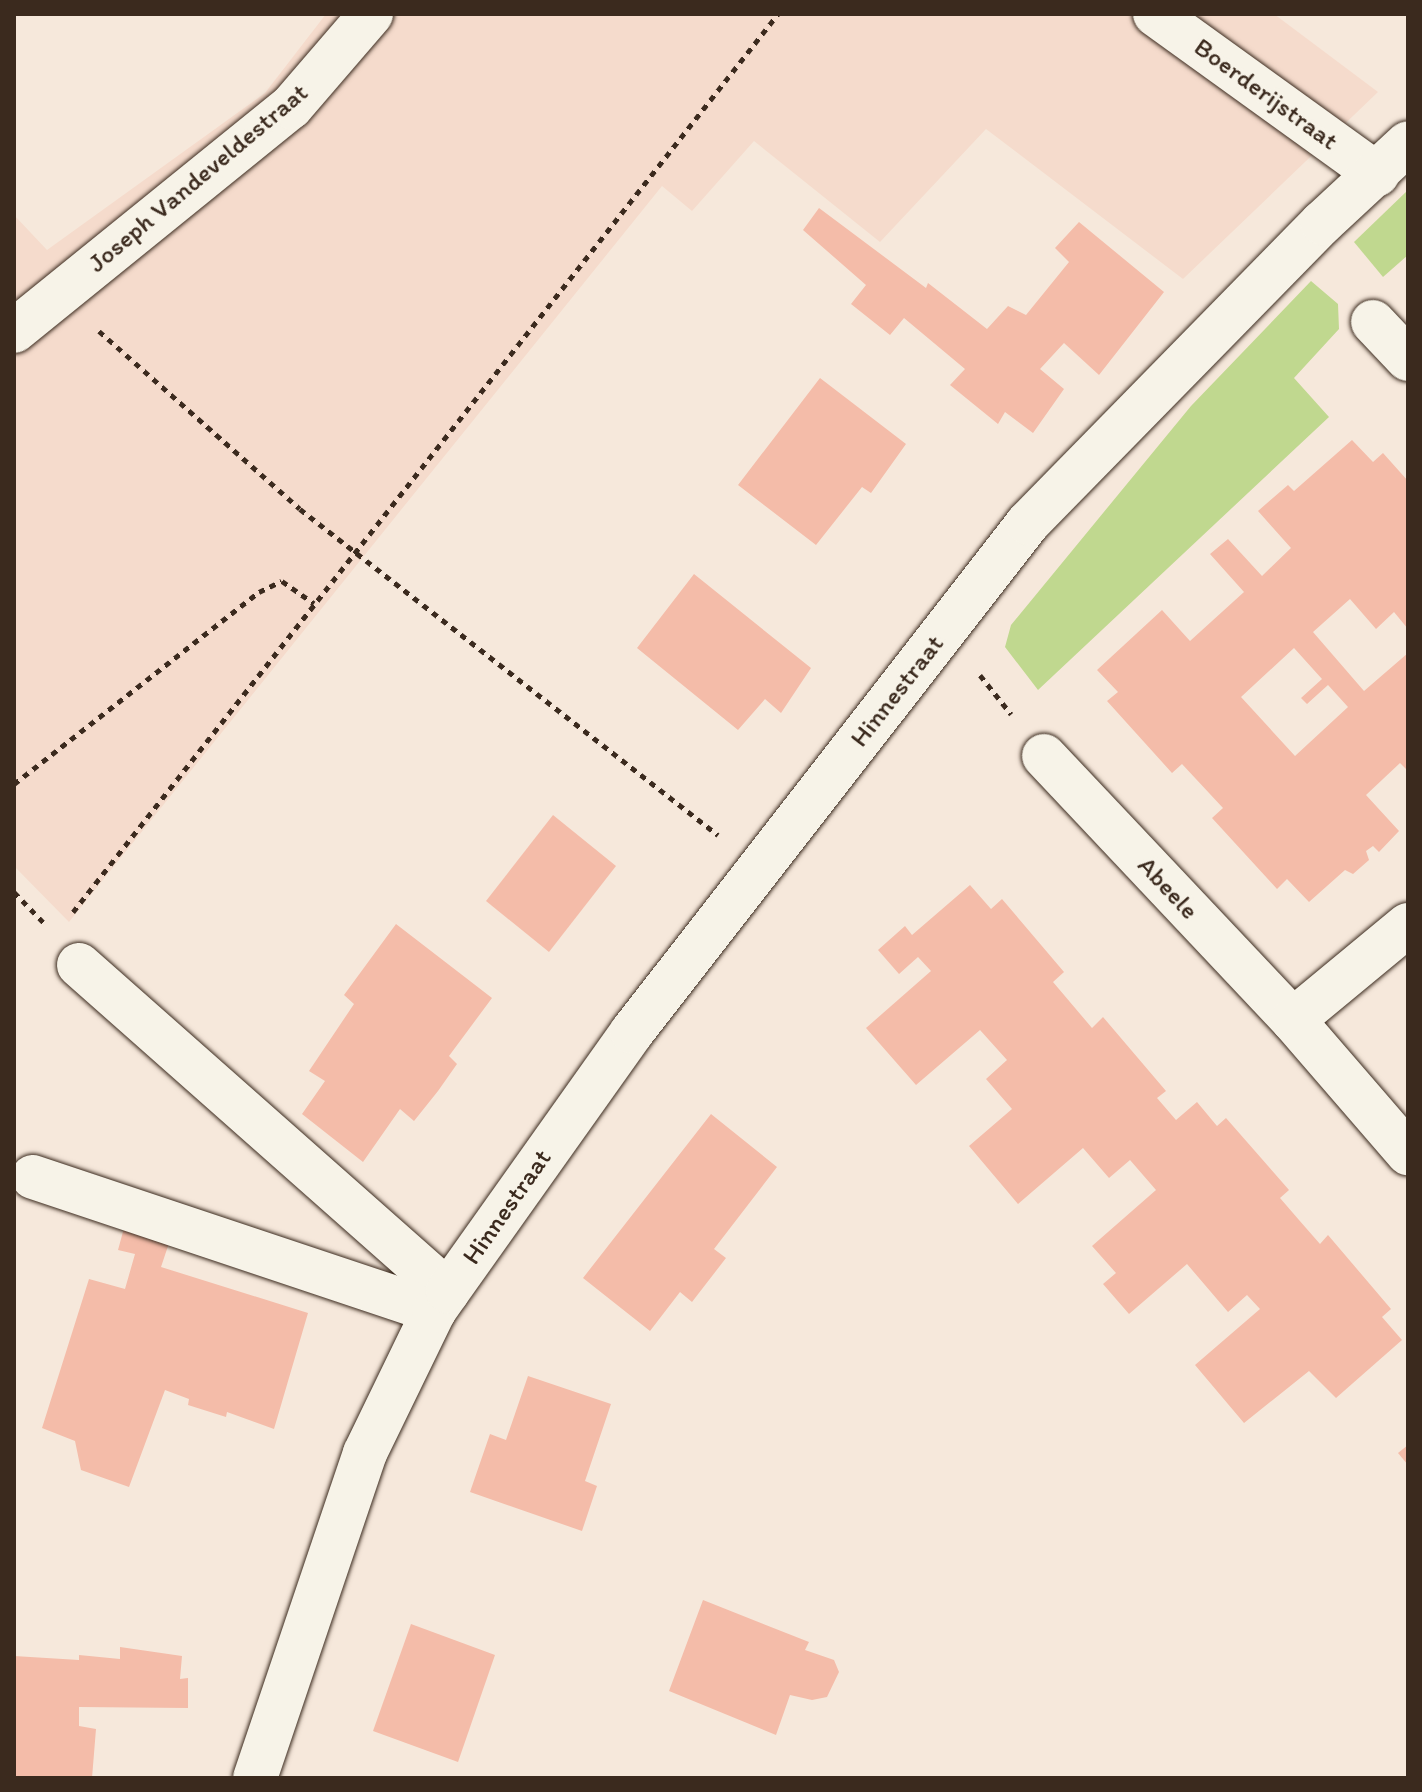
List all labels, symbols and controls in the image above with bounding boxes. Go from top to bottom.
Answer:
street label: Boerderijstraat [1188,31,1344,157]
street label: Joseph Vandeveldestraat [82,77,314,279]
street label: Hinnestraat [844,629,950,753]
street label: Abeele [1131,850,1205,926]
street label: Hinnestraat [456,1143,558,1271]

